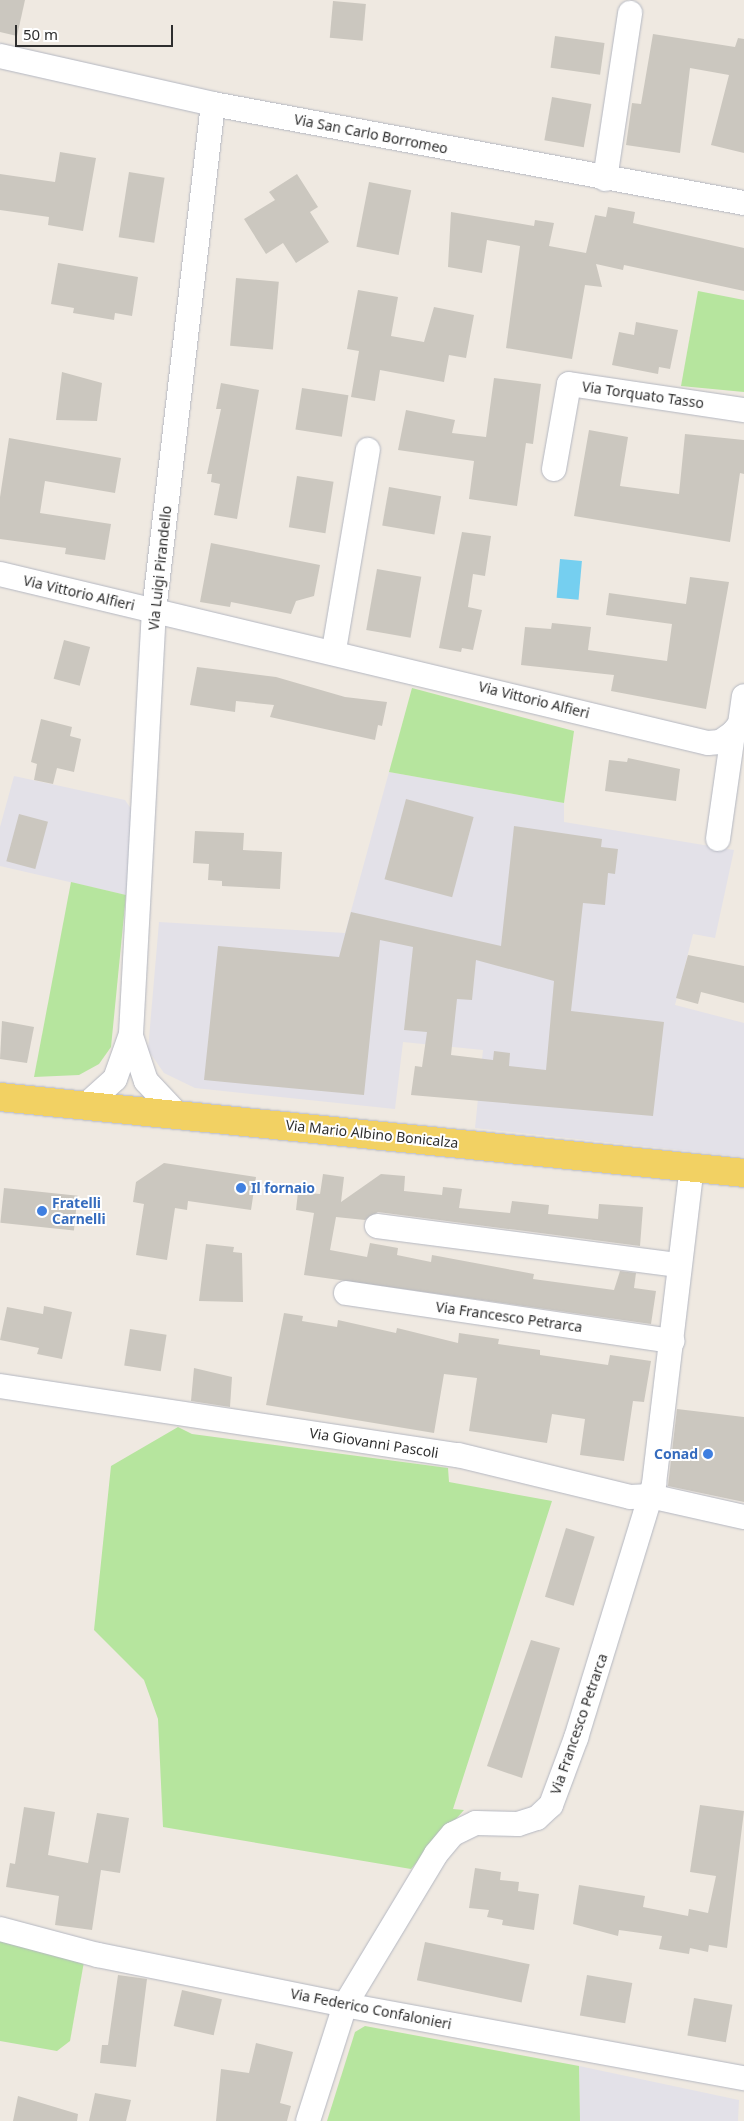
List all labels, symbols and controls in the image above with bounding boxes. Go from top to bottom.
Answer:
scale bar [18,15,175,47]
text: 50 m [23,24,58,44]
street label: Via San Carlo Borromeo [293,111,449,157]
street label: Via Torquato Tasso [581,378,705,412]
street label: Via Luigi Pirandello [145,505,175,631]
street label: Via Vittorio Alfieri [22,572,136,614]
street label: Via Vittorio Alfieri [477,678,591,722]
street label: Via Mario Albino Bonicalza [285,1117,459,1151]
place label: Il fornaio [251,1180,315,1196]
marker: Il fornaio [235,1182,247,1194]
place label: Fratelli Carnelli [52,1195,106,1228]
marker: Fratelli Carnelli [36,1205,48,1217]
street label: Via Francesco Petrarca [435,1298,583,1336]
street label: Via Giovanni Pascoli [308,1424,440,1462]
place label: Conad [654,1446,698,1462]
marker: Conad [702,1448,714,1460]
street label: Via Francesco Petrarca [547,1651,611,1797]
street label: Via Federico Confalonieri [289,1985,453,2033]

